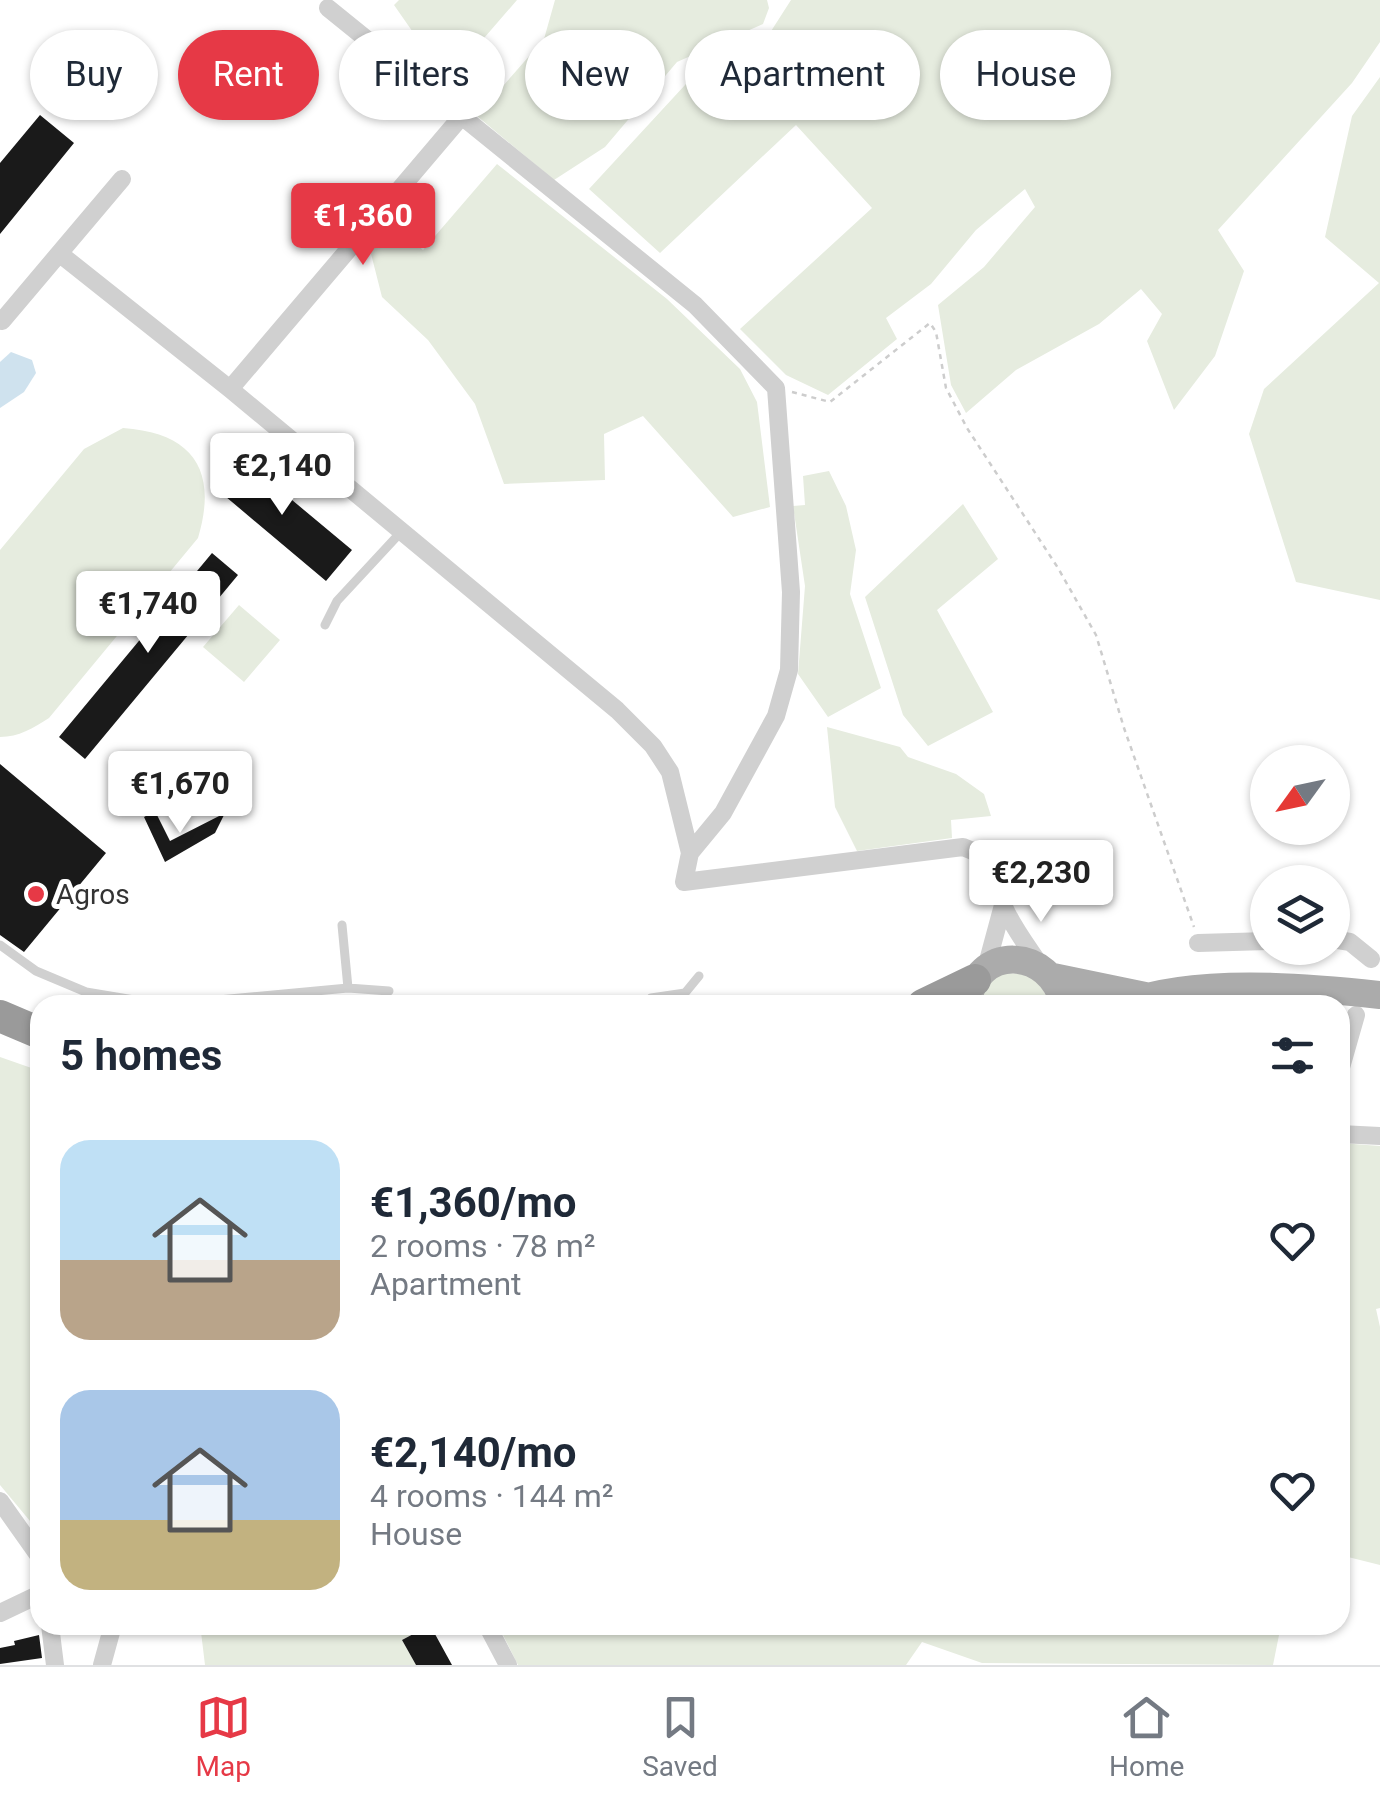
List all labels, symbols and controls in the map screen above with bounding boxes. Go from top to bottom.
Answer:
chip: Buy [30,30,158,120]
chip: Rent [178,30,319,120]
chip: Filters [339,30,505,120]
chip: New [525,30,665,120]
chip: Apartment [685,30,920,120]
chip: House [940,30,1111,120]
pin: €1,360 [282,183,444,268]
text: €1,360 [313,196,413,234]
pin: €2,140 [201,433,363,518]
text: €2,140 [232,446,332,484]
pin: €1,740 [67,571,229,656]
text: €1,740 [98,584,198,622]
north arrow [1250,745,1350,845]
map controls [1250,745,1350,965]
pin: €1,670 [99,751,261,836]
text: €1,670 [130,764,230,802]
pin: €2,230 [960,840,1122,925]
text: €2,230 [991,853,1091,891]
button: layers [1250,865,1350,965]
place label: Agros [56,878,130,911]
marker: Agros [25,883,47,905]
icon: filters [1265,1028,1320,1083]
text: 5 homes [60,1031,222,1080]
text: €1,360/mo [370,1178,577,1227]
icon: home [140,1180,260,1300]
icon: heart [1265,1213,1320,1268]
text: 2 rooms · 78 m² [370,1227,595,1265]
text: Apartment [370,1265,522,1303]
text: €2,140/mo [370,1428,577,1477]
icon: home [140,1430,260,1550]
icon: heart [1265,1463,1320,1518]
text: 4 rooms · 144 m² [370,1477,613,1515]
text: House [370,1515,462,1553]
tab: Map [196,1690,251,1783]
tab: Saved [642,1690,718,1783]
tab: Home [1109,1690,1184,1783]

